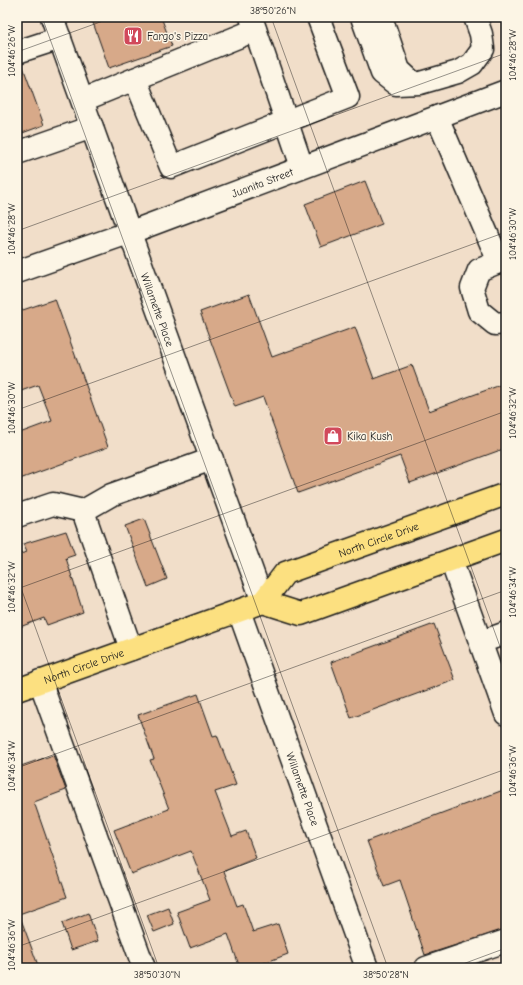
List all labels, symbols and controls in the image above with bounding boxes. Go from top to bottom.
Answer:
text: 38°50'26"N [250,5,296,17]
text: 104°46'26"W [6,25,18,77]
restaurant icon: Fargo's Pizza [122,25,144,47]
text: 104°46'28"W [507,29,519,81]
place label: Fargo's Pizza [147,30,208,43]
street label: Juanita Street [230,165,296,201]
text: 104°46'28"W [6,203,18,255]
text: 104°46'30"W [507,208,519,260]
street label: Willamette Place [138,271,176,349]
text: 104°46'30"W [6,382,18,434]
text: 104°46'32"W [507,387,519,439]
shop icon: Kika Kush [322,425,344,447]
place label: Kika Kush [347,430,392,443]
street label: North Circle Drive [337,520,421,560]
text: 104°46'32"W [6,561,18,613]
text: 104°46'34"W [507,566,519,617]
street label: North Circle Drive [42,646,126,687]
text: 104°46'34"W [6,740,18,791]
text: 104°46'36"W [507,745,519,797]
street label: Willamette Place [283,750,322,828]
text: 104°46'36"W [6,919,18,971]
text: 38°50'30"N [134,969,180,981]
text: 38°50'28"N [363,969,409,981]

